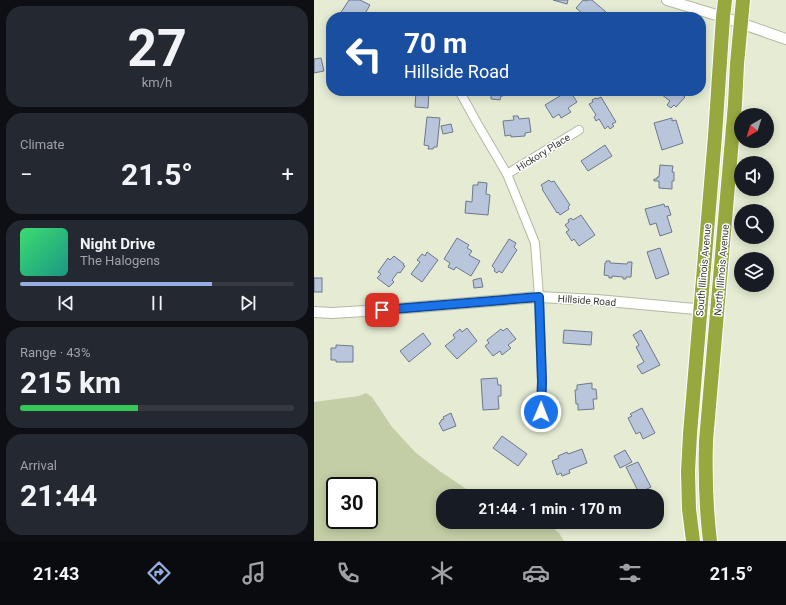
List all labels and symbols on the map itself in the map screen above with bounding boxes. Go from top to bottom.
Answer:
north arrow [734,108,774,148]
street label: Hickory Place [514,132,572,173]
street label: South Illinois Avenue [694,224,713,317]
street label: North Illinois Avenue [712,224,731,316]
pin [365,293,399,327]
street label: Hillside Road [557,293,616,308]
position arrow [520,391,562,433]
speed limit sign: 30 [326,477,378,529]

